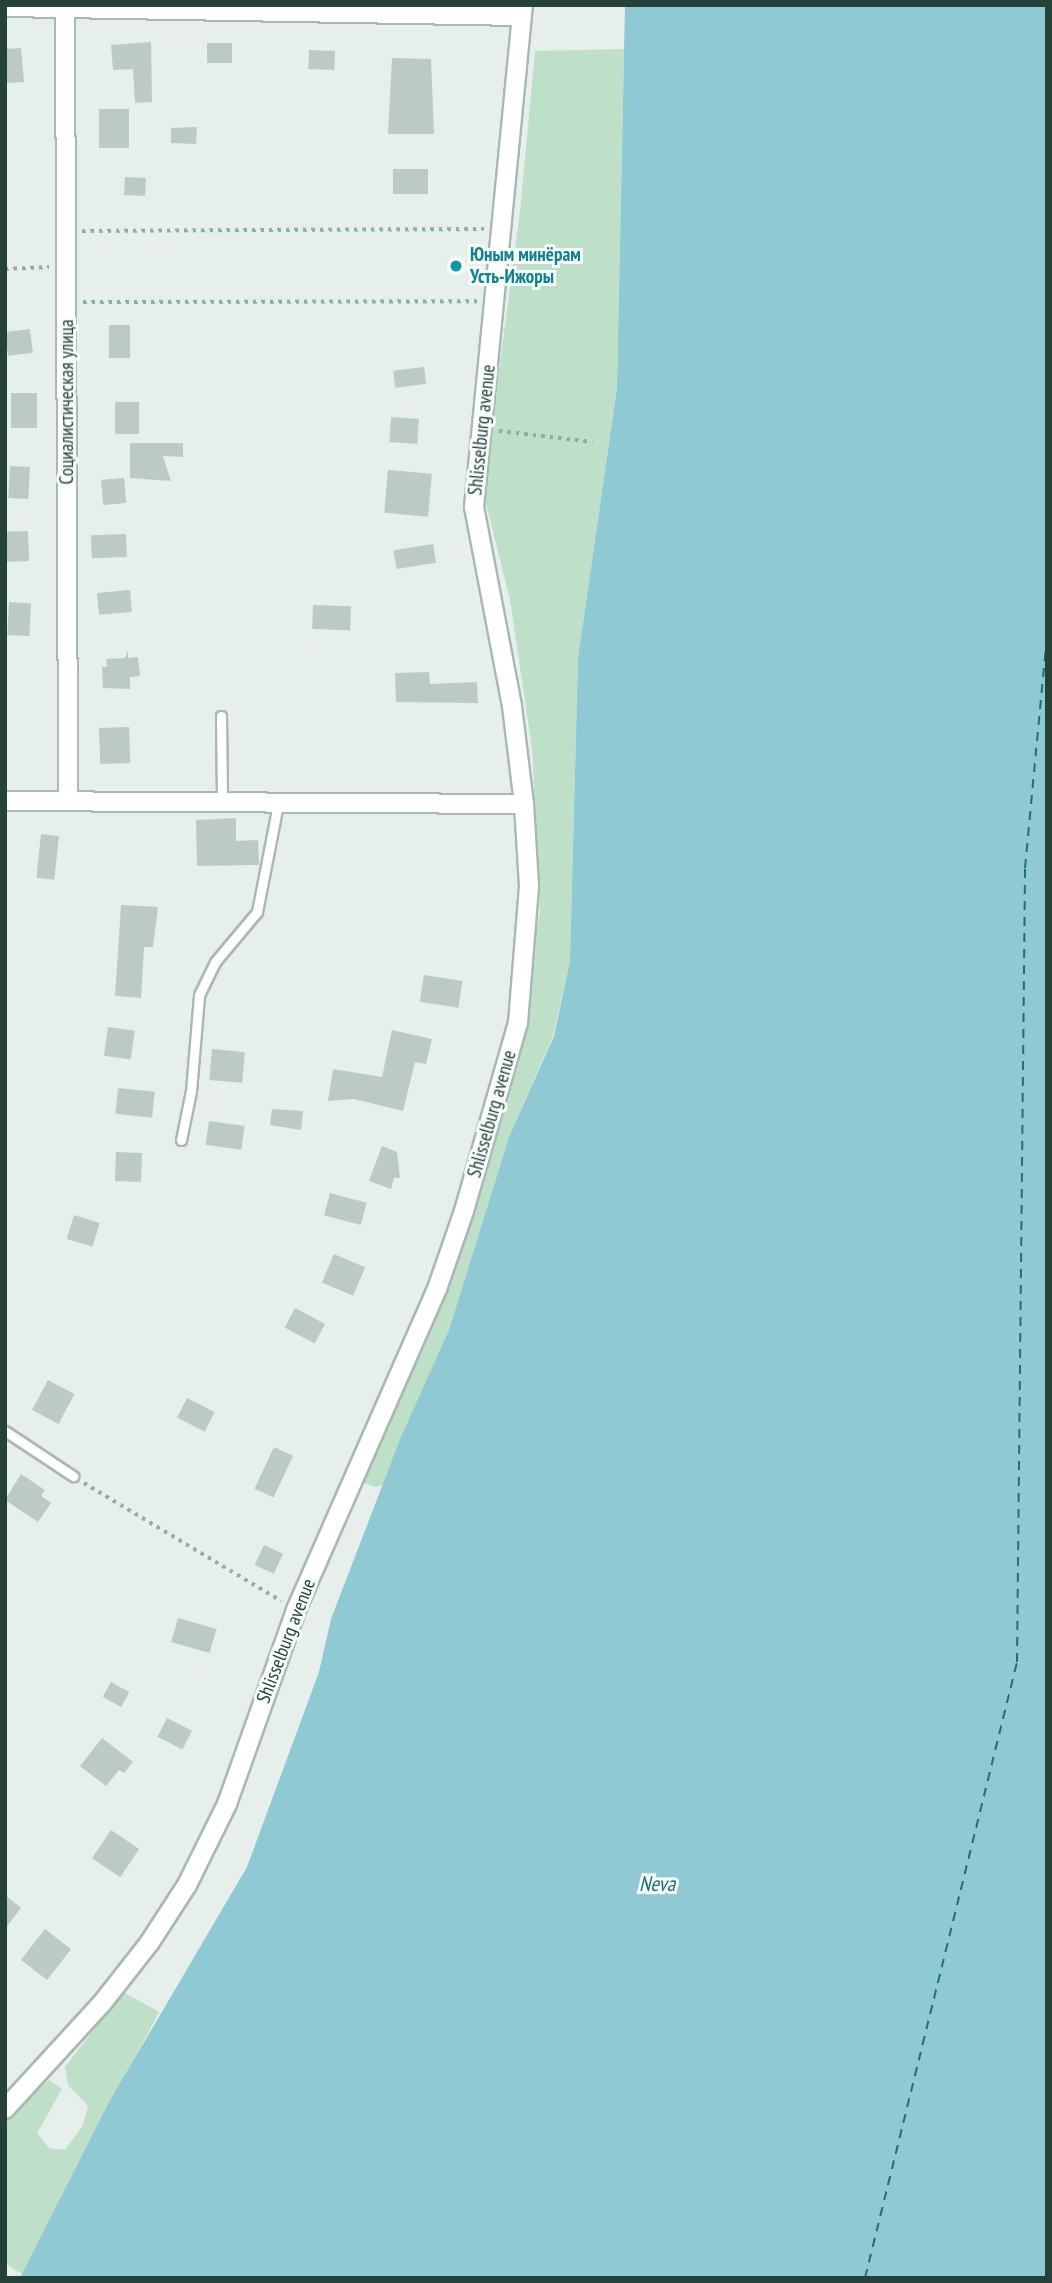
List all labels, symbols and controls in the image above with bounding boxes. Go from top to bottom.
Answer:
place label: Юным минёрам Усть-Ижоры [470,244,581,288]
marker: Юным минёрам Усть-Ижоры [448,258,464,274]
street label: Социалистическая улица [56,319,78,485]
street label: Shlisselburg avenue [464,363,500,497]
street label: Shlisselburg avenue [463,1048,521,1180]
street label: Shlisselburg avenue [252,1576,320,1706]
water label: Neva [639,1871,675,1897]

